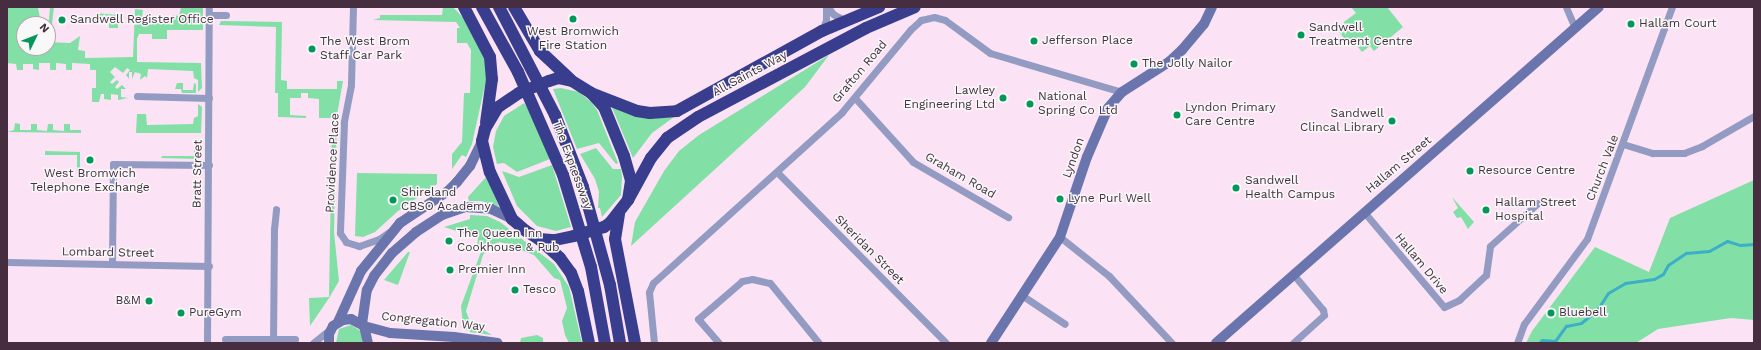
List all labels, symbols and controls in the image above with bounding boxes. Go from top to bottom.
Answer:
place label: Sandwell Register Office [70,13,214,27]
marker: West Bromwich Fire Station [568,14,578,24]
marker: Sandwell Register Office [57,15,67,25]
north arrow [16,16,56,56]
place label: Hallam Court [1639,17,1717,31]
marker: Hallam Court [1626,19,1636,29]
text: N [37,21,52,36]
place label: Sandwell Treatment Centre [1309,21,1413,49]
place label: West Bromwich Fire Station [527,25,619,53]
marker: Sandwell Treatment Centre [1296,30,1306,40]
place label: Jefferson Place [1042,34,1133,48]
place label: The West Brom Staff Car Park [320,35,410,63]
marker: Jefferson Place [1029,36,1039,46]
street label: Grafton Road [830,38,890,106]
marker: The West Brom Staff Car Park [307,44,317,54]
street label: All Saints Way [710,48,790,100]
place label: The Jolly Nailor [1142,57,1233,71]
marker: The Jolly Nailor [1129,59,1139,69]
place label: Lawley Engineering Ltd [904,84,995,112]
place label: National Spring Co Ltd [1038,90,1118,118]
marker: Lawley Engineering Ltd [998,93,1008,103]
marker: National Spring Co Ltd [1025,99,1035,109]
place label: Lyndon Primary Care Centre [1185,101,1276,129]
place label: Sandwell Clincal Library [1300,107,1384,135]
marker: Lyndon Primary Care Centre [1172,110,1182,120]
street label: Providence Place [323,113,343,213]
marker: Sandwell Clincal Library [1387,116,1397,126]
street label: The Expressway [549,119,595,211]
street label: Hallam Street [1363,133,1435,197]
street label: Church Vale [1584,133,1622,203]
street label: Lyndon [1060,136,1088,180]
street label: Bratt Street [190,140,206,208]
street label: Graham Road [922,150,998,202]
marker: West Bromwich Telephone Exchange [85,155,95,165]
place label: Resource Centre [1478,164,1575,178]
marker: Resource Centre [1465,166,1475,176]
place label: West Bromwich Telephone Exchange [30,167,150,195]
place label: Sandwell Health Campus [1245,174,1335,202]
marker: Sandwell Health Campus [1230,182,1242,194]
place label: Shireland CBSO Academy [401,186,491,214]
place label: Lyne Purl Well [1068,192,1152,206]
marker: Lyne Purl Well [1055,194,1065,204]
marker: Shireland CBSO Academy [388,195,398,205]
place label: Hallam Street Hospital [1495,196,1576,224]
marker: Hallam Street Hospital [1480,204,1492,216]
street label: Sheridan Street [831,212,907,288]
place label: The Queen Inn Cookhouse & Pub [457,227,560,255]
street label: Hallam Drive [1391,231,1451,297]
marker: The Queen Inn Cookhouse & Pub [444,236,454,246]
street label: Lombard Street [62,245,154,261]
place label: Premier Inn [458,263,526,277]
marker: Premier Inn [445,265,455,275]
place label: Tesco [523,283,556,297]
marker: Tesco [510,285,520,295]
place label: B&M [115,294,141,308]
marker: B&M [144,296,154,306]
place label: PureGym [189,306,242,320]
place label: Bluebell [1559,306,1607,320]
marker: PureGym [176,308,186,318]
marker: Bluebell [1546,308,1556,318]
street label: Congregation Way [380,309,486,335]

